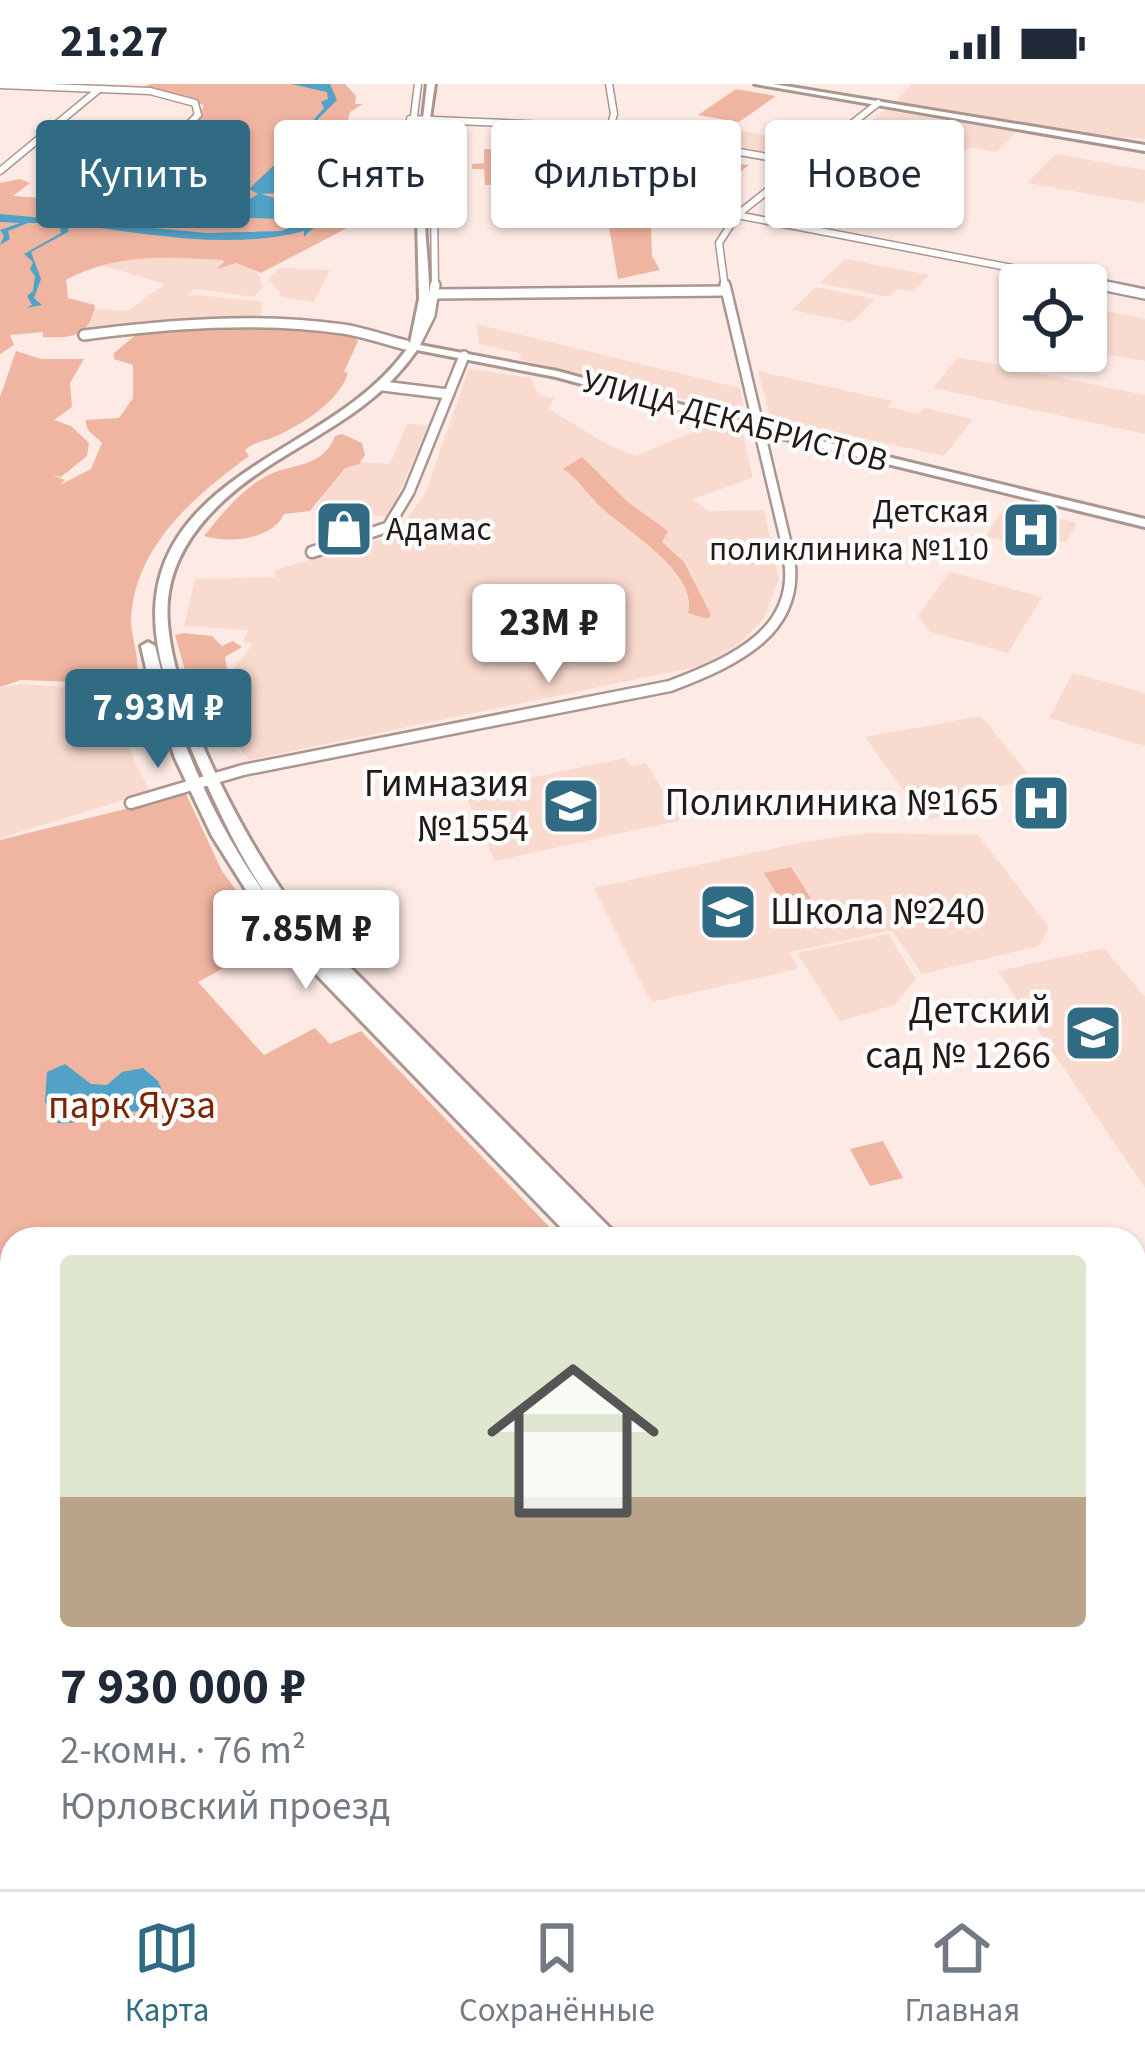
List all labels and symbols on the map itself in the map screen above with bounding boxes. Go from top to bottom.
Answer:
street label: УЛИЦА ДЕКАБРИСТОВ [577,358,893,484]
place label: Детская поликлиника №110 [709,488,989,573]
shop icon: Адамас [313,498,375,560]
hospital icon: Детская поликлиника №110 [1000,499,1062,561]
place label: Адамас [386,506,492,553]
pin: 23M ₽ [465,584,633,686]
pin: 7.93M ₽ [47,669,269,771]
place label: Гимназия №1554 [364,756,529,857]
hospital icon: Поликлиника №165 [1010,772,1072,834]
school or university icon: Гимназия №1554 [540,775,602,837]
place label: Поликлиника №165 [665,775,999,831]
school or university icon: Школа №240 [697,881,759,943]
place label: Школа №240 [770,884,985,940]
pin: 7.85M ₽ [195,890,417,992]
place label: Детский сад № 1266 [865,983,1051,1084]
school or university icon: Детский сад № 1266 [1062,1002,1124,1064]
park label: парк Яуза [48,1078,216,1134]

